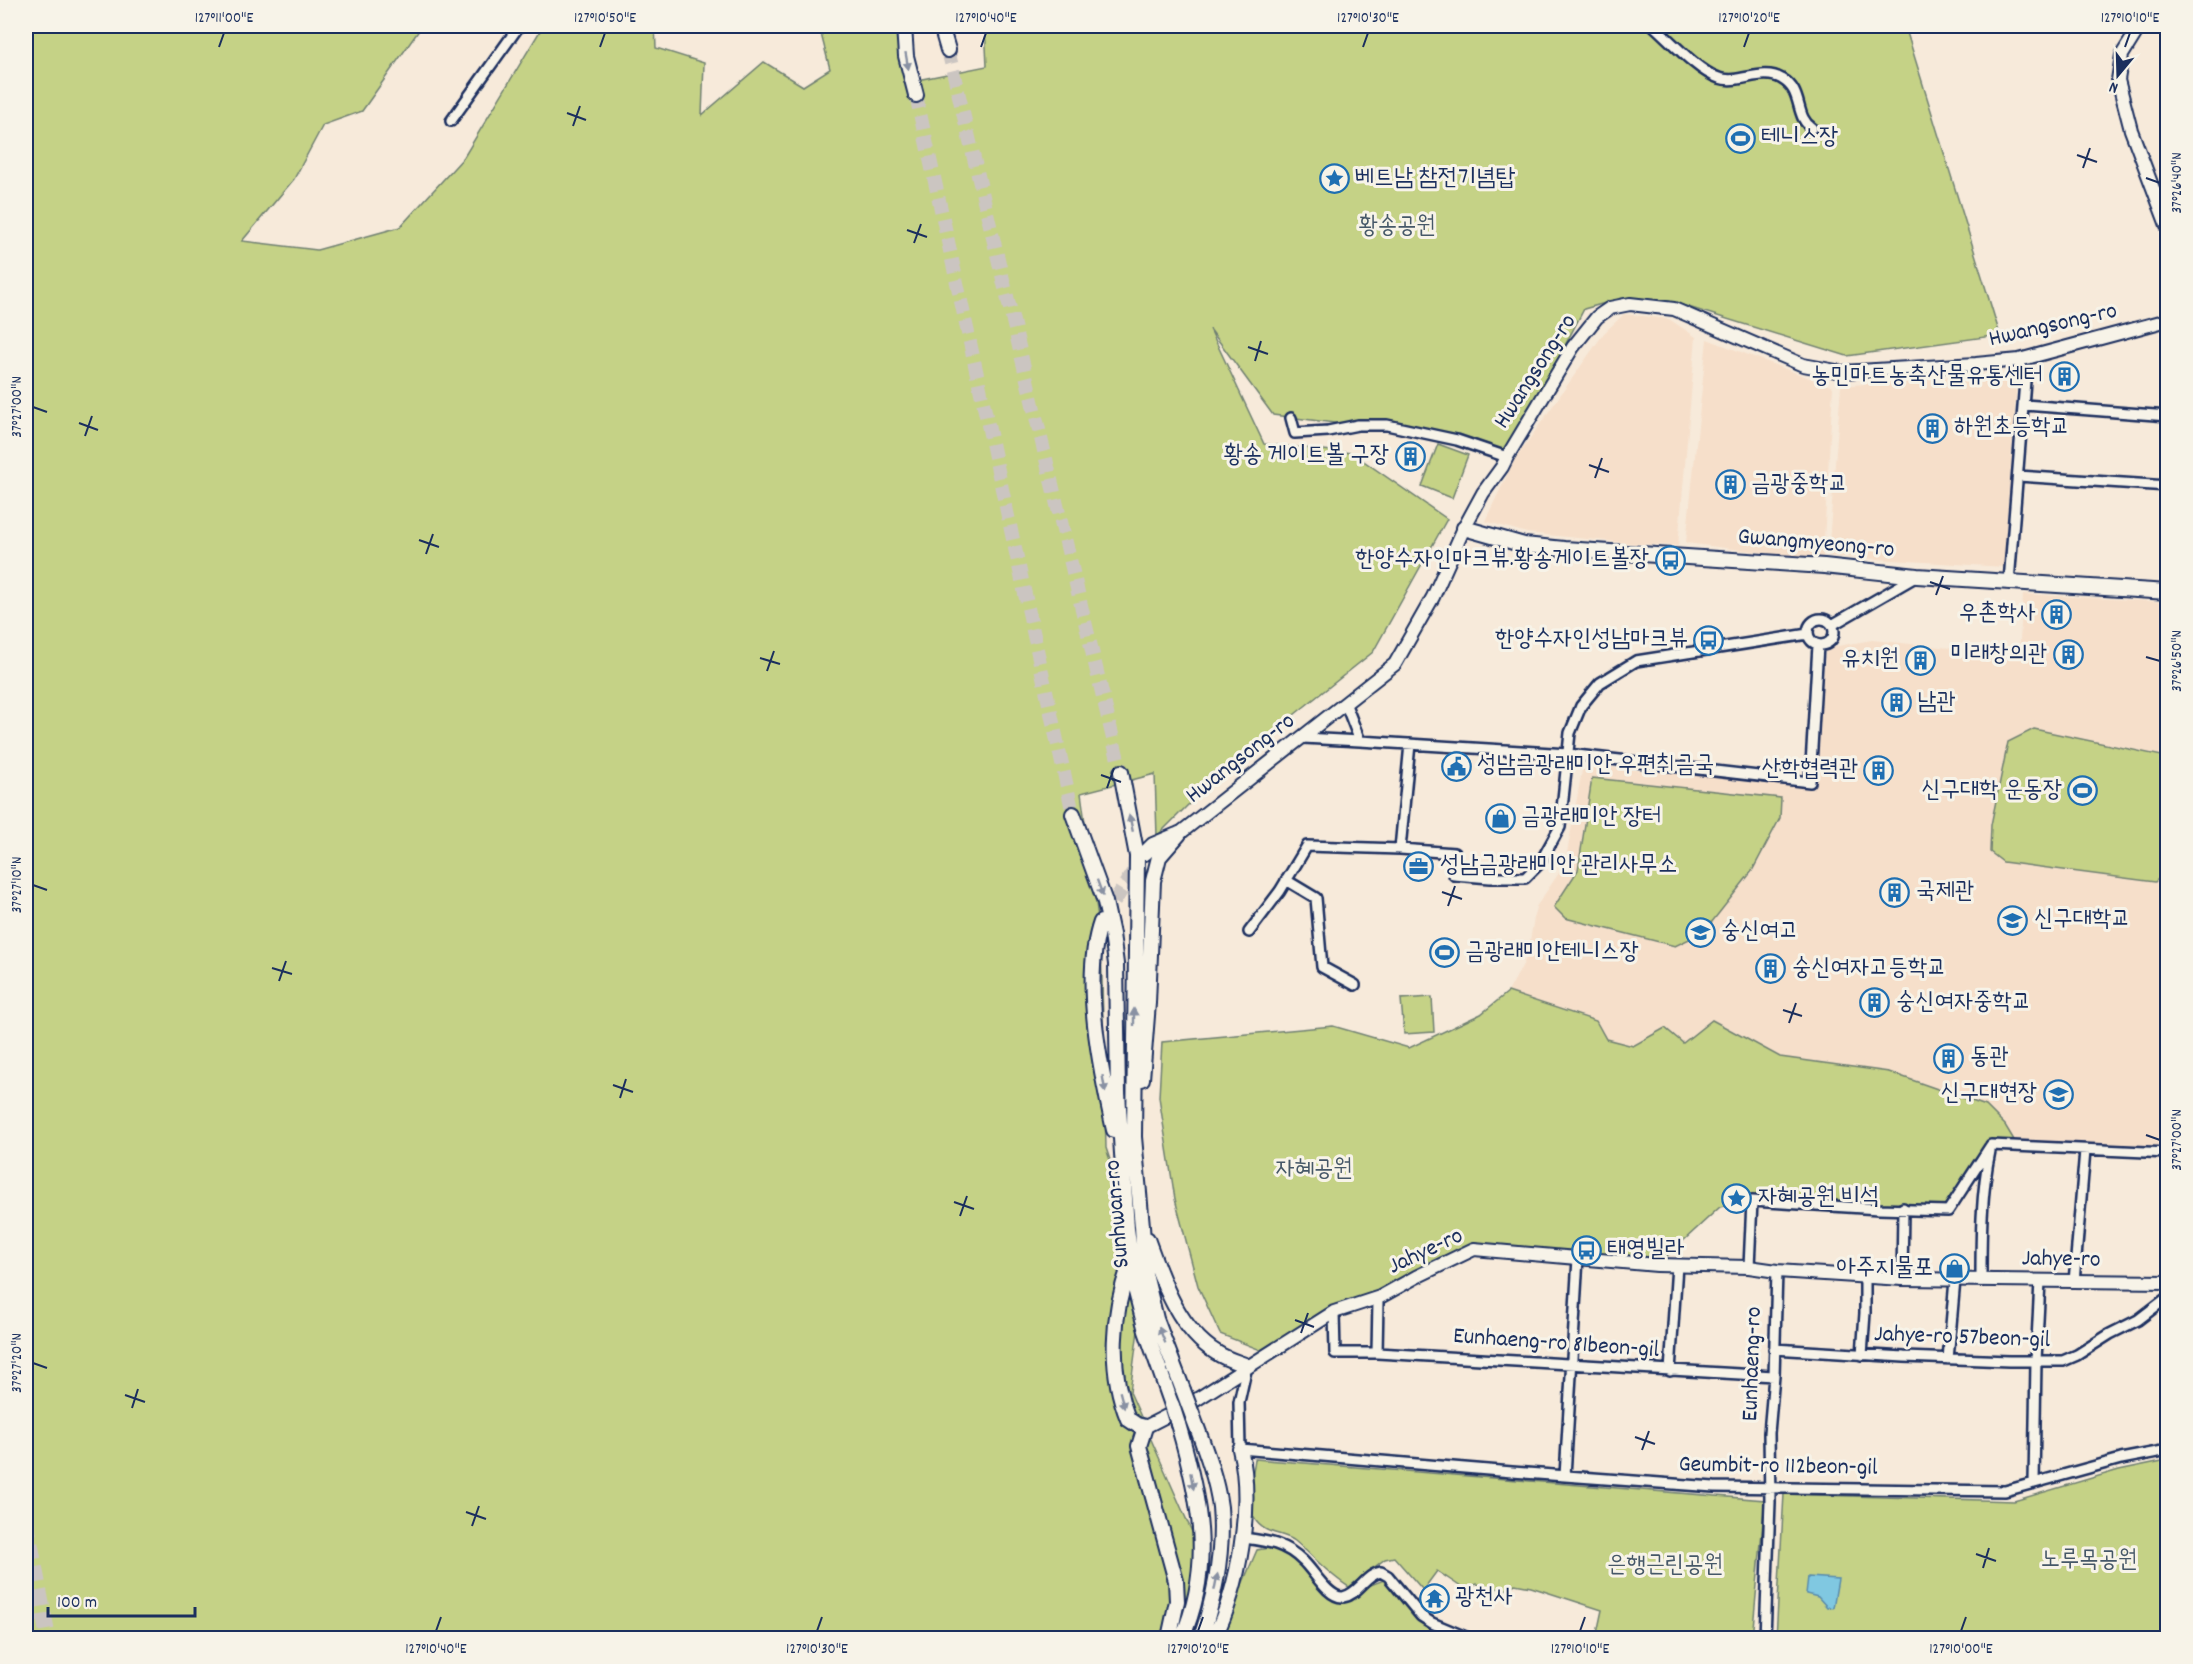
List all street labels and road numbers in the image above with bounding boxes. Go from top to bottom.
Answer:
street label: Hwangsong-ro [1985,295,2121,357]
street label: Hwangsong-ro [1486,308,1586,436]
street label: Gwangmyeong-ro [1736,520,1896,568]
street label: Hwangsong-ro [1179,705,1303,813]
street label: Sunhwan-ro [1096,1158,1140,1270]
street label: Jahye-ro [1383,1220,1469,1284]
street label: Jahye-ro [2021,1242,2101,1278]
street label: Eunhaeng-ro [1734,1306,1772,1422]
street label: Jahye-ro 57beon-gil [1873,1318,2051,1358]
street label: Eunhaeng-ro 81beon-gil [1452,1320,1660,1368]
street label: Geumbit-ro 112beon-gil [1678,1448,1878,1486]

